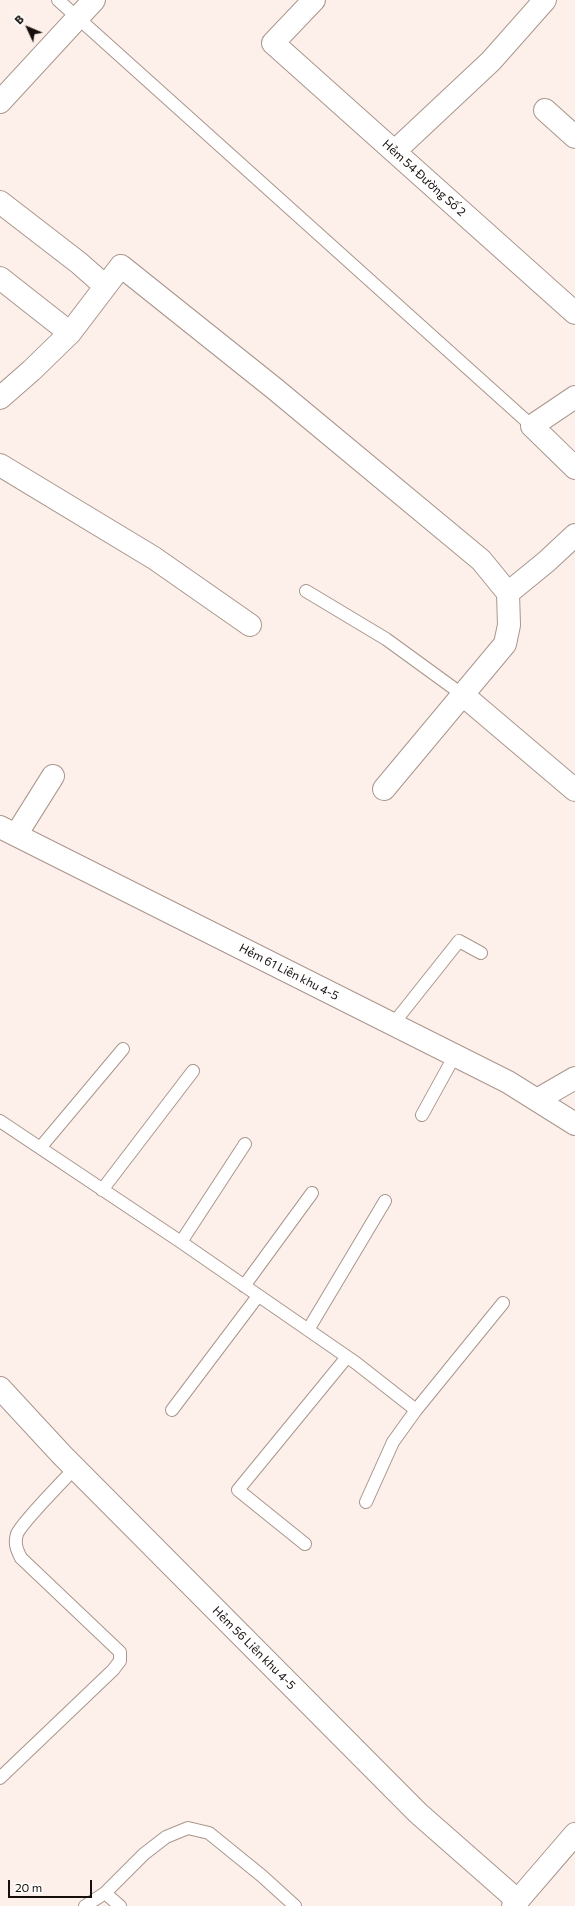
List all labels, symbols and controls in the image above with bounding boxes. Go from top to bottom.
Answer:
north arrow [8,8,48,48]
text: B [12,12,26,26]
street label: Hẻm 54 Đường Số 2 [379,137,469,219]
street label: Hẻm 61 Liên khu 4-5 [237,941,341,1003]
street label: Hẻm 56 Liên khu 4-5 [209,1603,299,1693]
scale bar [10,1872,94,1898]
text: 20 m [15,1880,42,1894]

